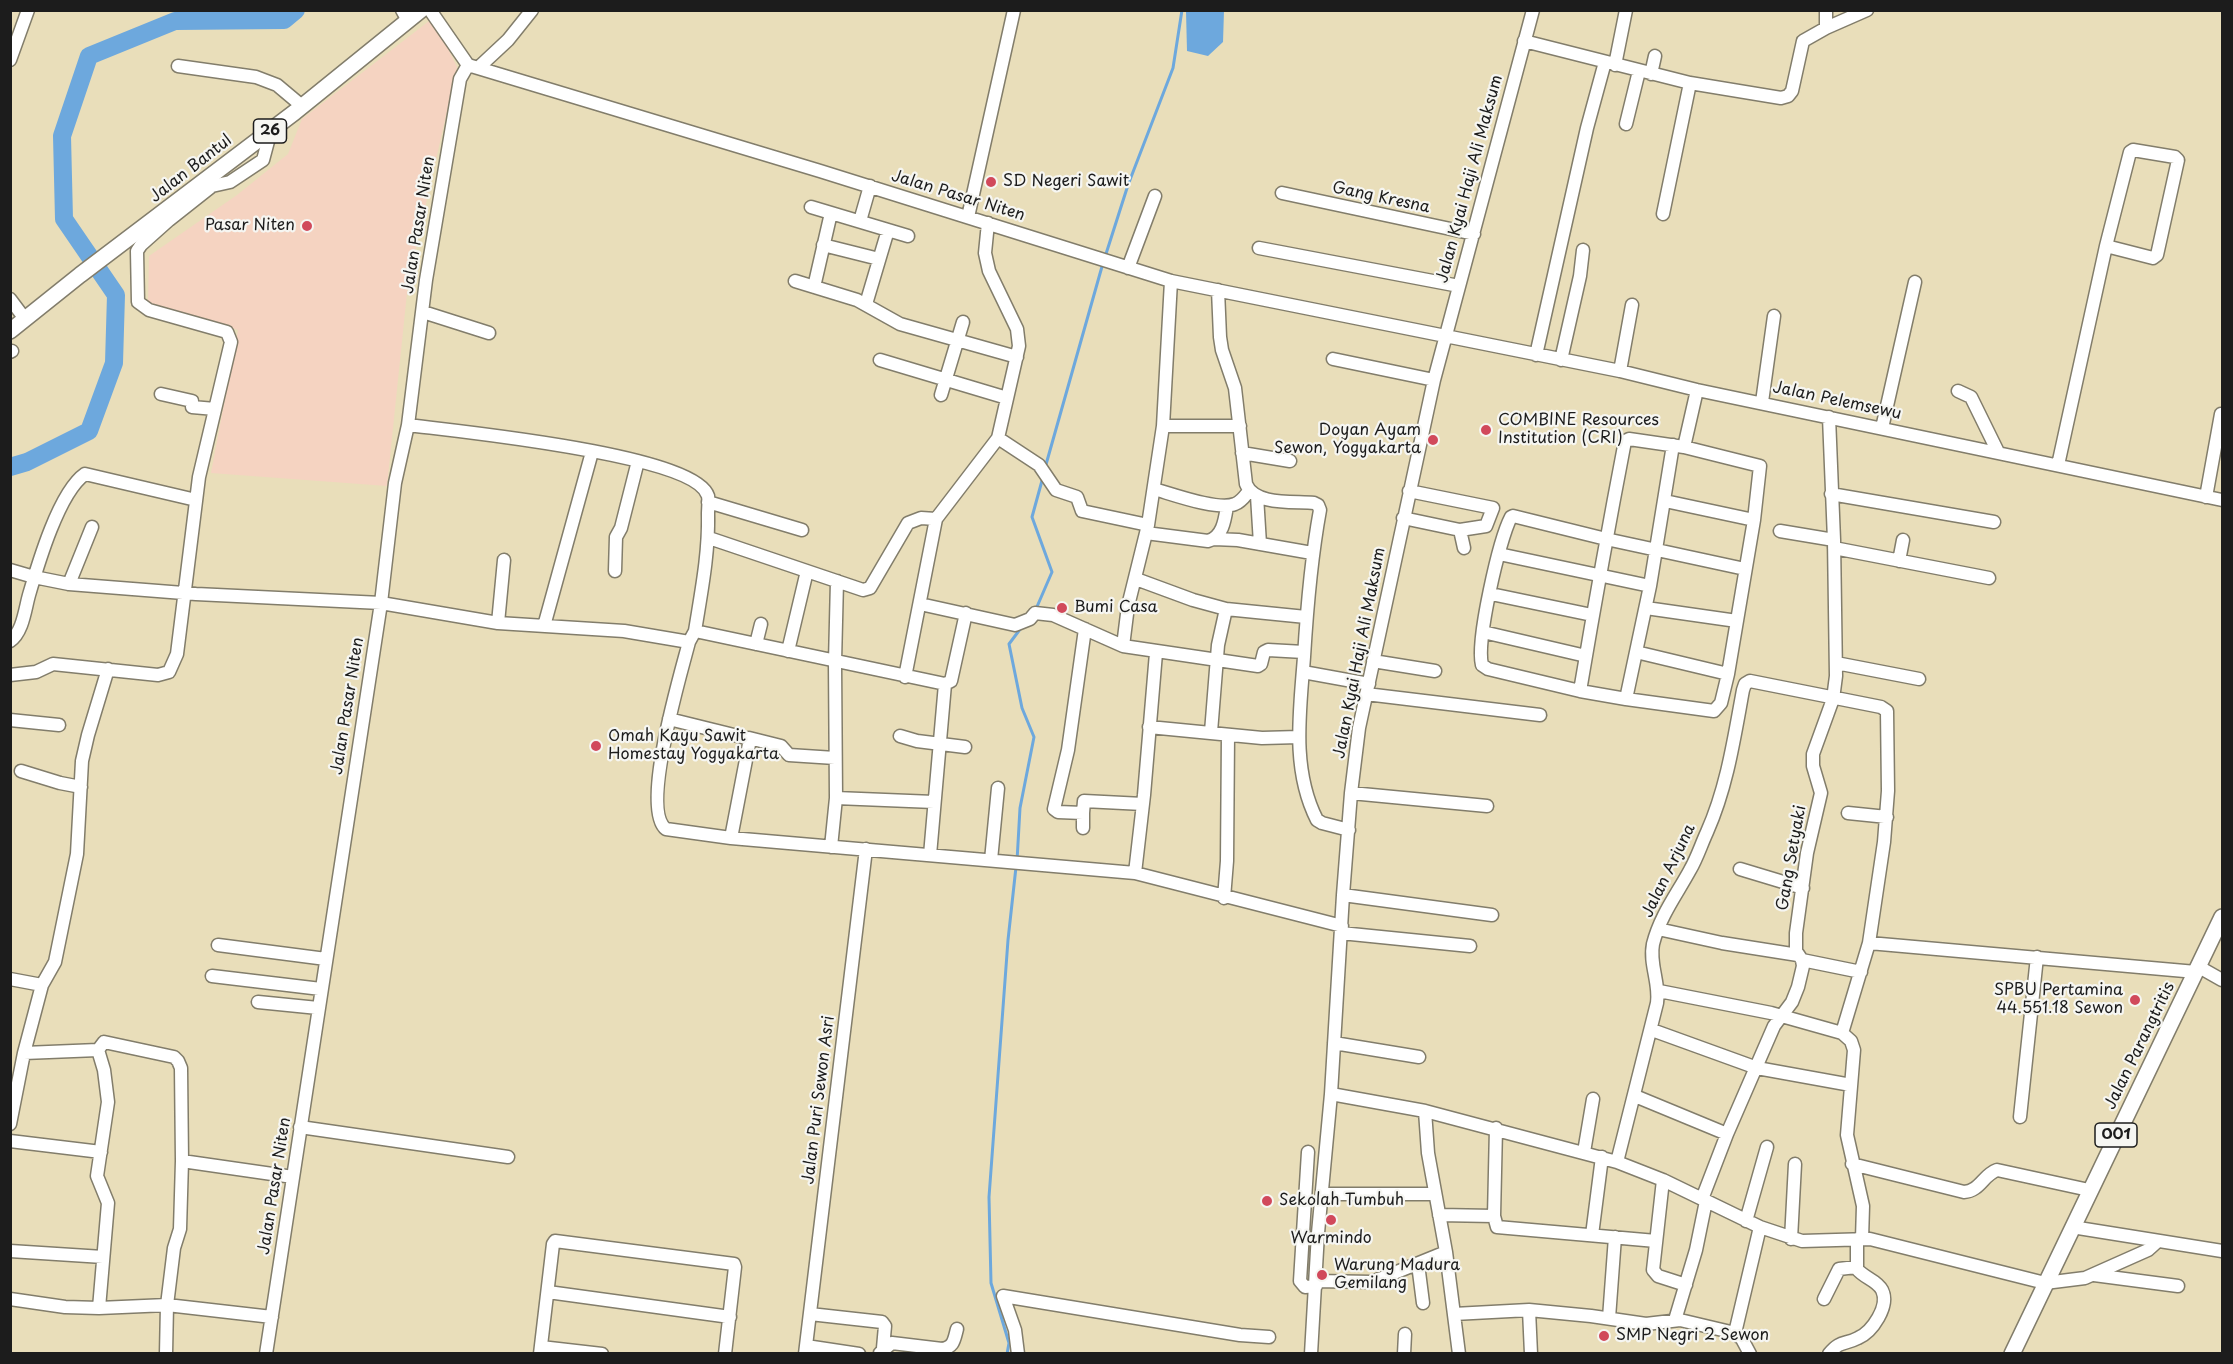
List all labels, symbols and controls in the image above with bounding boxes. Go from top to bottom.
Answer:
street label: Jalan Kyai Haji Ali Maksum [1433,73,1507,285]
road number: 26 [254,119,286,143]
street label: Jalan Bantul [146,131,236,207]
street label: Jalan Pasar Niten [399,155,439,295]
street label: Jalan Pasar Niten [889,167,1027,225]
place label: SD Negeri Sawit [1003,172,1129,192]
marker: SD Negeri Sawit [984,175,998,189]
street label: Gang Kresna [1330,178,1432,218]
place label: Pasar Niten [205,216,295,236]
marker: Pasar Niten [300,219,314,233]
street label: Jalan Pelemsewu [1771,378,1903,424]
place label: COMBINE Resources Institution (CRI) [1498,411,1659,449]
place label: Doyan Ayam Sewon, Yogyakarta [1274,421,1421,459]
marker: COMBINE Resources Institution (CRI) [1479,423,1493,437]
marker: Doyan Ayam Sewon, Yogyakarta [1426,433,1440,447]
street label: Jalan Kyai Haji Ali Maksum [1330,546,1390,760]
place label: Bumi Casa [1074,598,1158,618]
marker: Bumi Casa [1055,601,1069,615]
street label: Jalan Pasar Niten [328,636,368,776]
place label: Omah Kayu Sawit Homestay Yogyakarta [608,727,779,765]
marker: Omah Kayu Sawit Homestay Yogyakarta [589,739,603,753]
street label: Gang Setyaki [1773,804,1811,912]
street label: Jalan Arjuna [1638,821,1700,921]
street label: Jalan Parangtritis [2101,979,2179,1113]
place label: SPBU Pertamina 44.551.18 Sewon [1994,981,2123,1019]
marker: SPBU Pertamina 44.551.18 Sewon [2128,993,2142,1007]
street label: Jalan Puri Sewon Asri [799,1015,839,1185]
street label: Jalan Pasar Niten [255,1116,295,1256]
road number: 001 [2095,1123,2137,1147]
place label: Sekolah Tumbuh [1279,1191,1404,1211]
marker: Sekolah Tumbuh [1260,1194,1274,1208]
marker: Warmindo [1324,1213,1338,1227]
place label: Warmindo [1290,1229,1372,1249]
place label: Warung Madura Gemilang [1334,1256,1460,1294]
marker: Warung Madura Gemilang [1315,1268,1329,1282]
place label: SMP Negri 2 Sewon [1616,1326,1769,1346]
marker: SMP Negri 2 Sewon [1597,1329,1611,1343]

